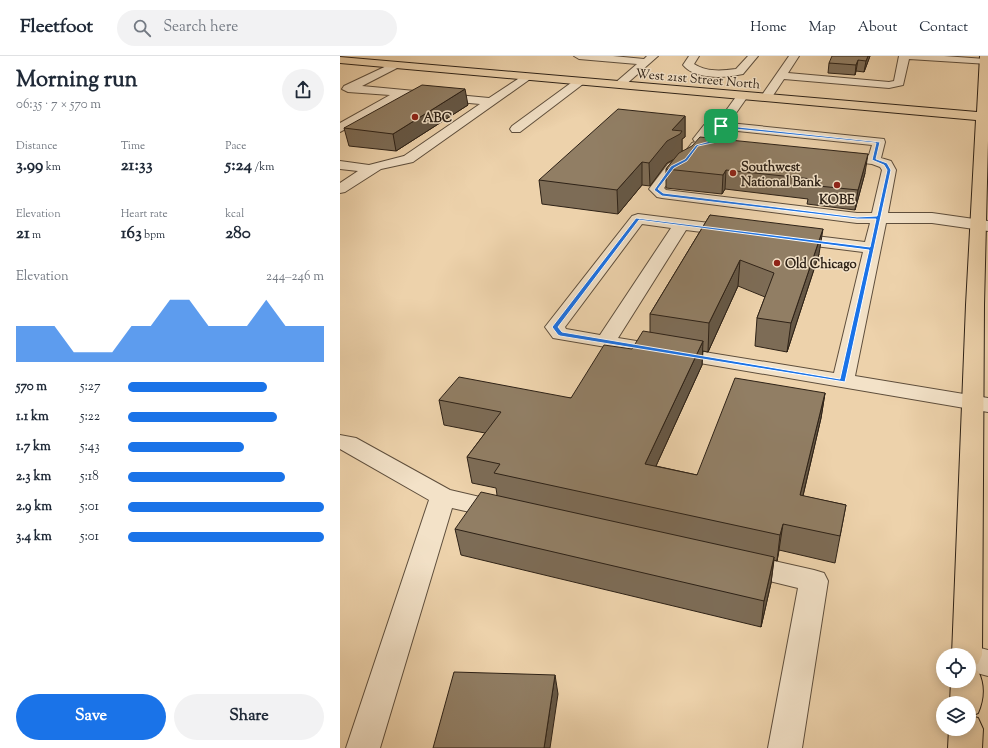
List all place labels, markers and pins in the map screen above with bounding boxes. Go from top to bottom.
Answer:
pin [704,109,738,143]
place label: ABC [423,110,452,128]
marker: ABC [410,112,420,122]
place label: Southwest National Bank [741,159,822,192]
marker: Southwest National Bank [728,168,738,178]
marker: KOBE [832,180,842,190]
place label: KOBE [819,192,855,210]
place label: Old Chicago [785,256,857,274]
marker: Old Chicago [772,258,782,268]

